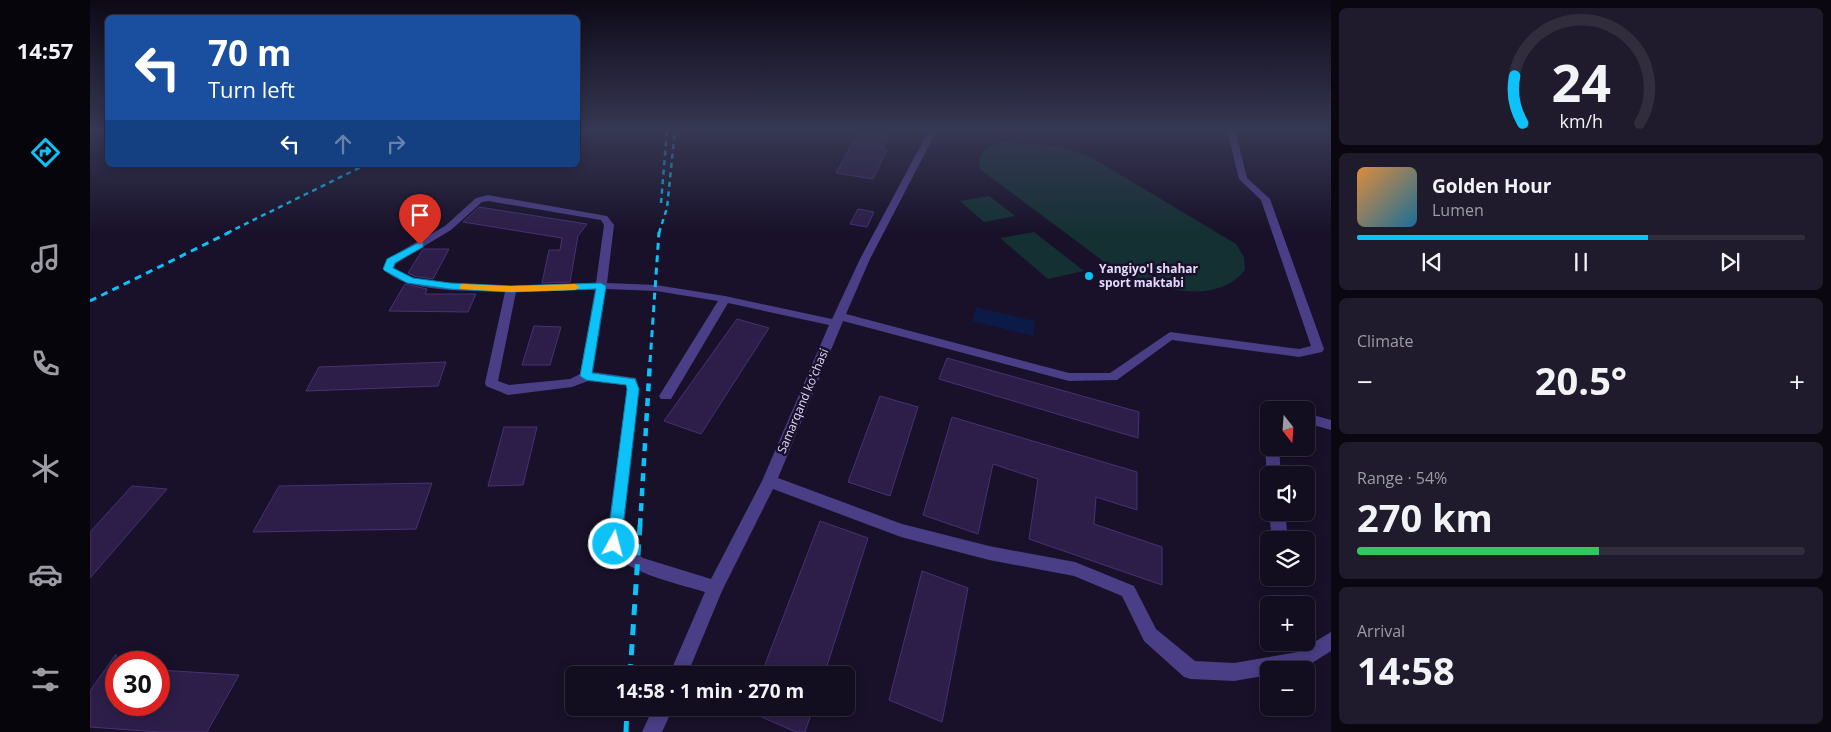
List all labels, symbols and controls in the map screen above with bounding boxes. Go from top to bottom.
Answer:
text: 70 m [208,29,291,76]
text: 14:57 [17,35,73,65]
icon: left [125,35,190,100]
text: 24 [1551,46,1611,117]
text: Turn left [208,74,295,104]
text: km/h [1559,109,1603,133]
icon: left [276,130,304,158]
icon: ahead [329,130,357,158]
icon: right [382,130,410,158]
icon: directions [28,135,63,170]
text: Golden Hour [1432,173,1551,199]
pin [399,194,441,245]
text: Lumen [1432,199,1484,221]
icon: arrive [406,201,434,229]
icon: music [28,241,63,276]
icon: previous [1418,248,1446,276]
icon: pause [1567,248,1595,276]
icon: next [1716,248,1744,276]
place label: Yangiyo'l shahar sport maktabi [1099,260,1199,291]
marker: Yangiyo'l shahar sport maktabi [1083,270,1095,282]
text: Climate [1357,330,1414,352]
icon: phone [28,346,63,381]
street label: Samarqand ko'chasi [773,346,832,456]
text: 20.5° [1535,354,1627,406]
text: − [1357,362,1373,400]
text: + [1789,362,1805,400]
north arrow [1260,401,1315,456]
map controls [1260,401,1315,716]
icon: climate [28,451,63,486]
button: sound [1260,466,1315,521]
text: Range · 54% [1357,467,1447,489]
text: 270 km [1357,491,1493,543]
position arrow [587,517,639,569]
button: layers [1260,531,1315,586]
icon: car [28,557,63,592]
button: + [1260,596,1315,651]
text: Arrival [1357,620,1405,642]
text: 14:58 [1357,644,1455,696]
speed limit sign: 30 [105,651,170,716]
button: − [1260,661,1315,716]
icon: filters [28,662,63,697]
text: 14:58 · 1 min · 270 m [616,678,804,704]

